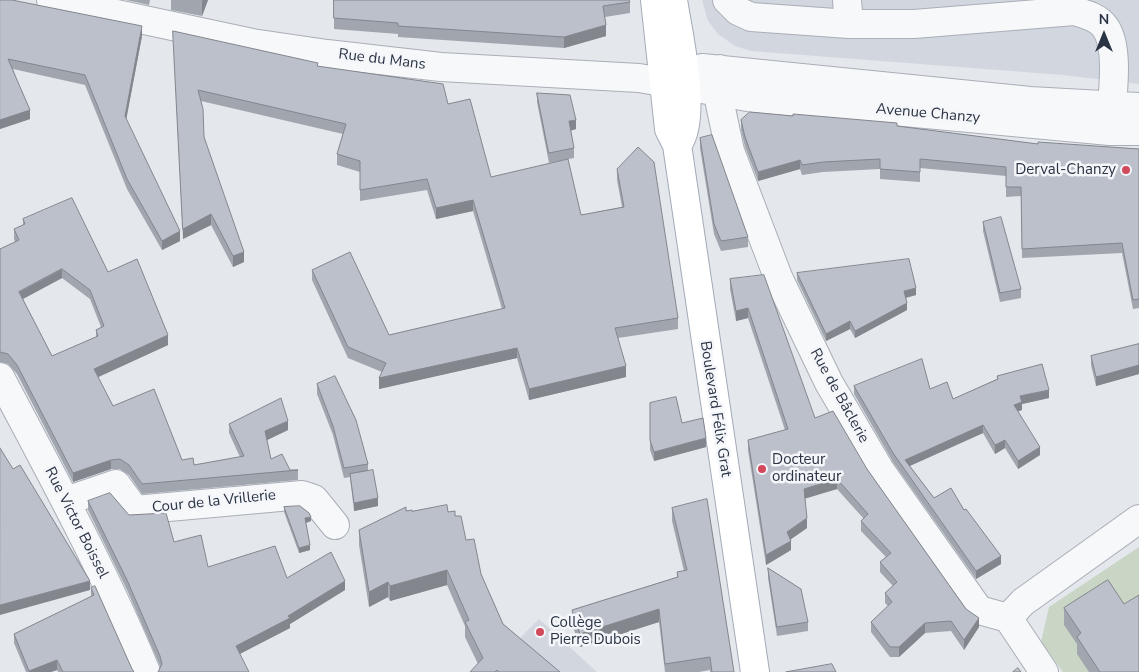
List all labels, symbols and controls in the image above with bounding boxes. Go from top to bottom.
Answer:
north arrow [1079,10,1129,60]
text: N [1099,10,1109,29]
street label: Rue du Mans [337,46,427,74]
street label: Avenue Chanzy [875,100,981,128]
place label: Derval-Chanzy [1015,161,1116,179]
marker: Derval-Chanzy [1120,164,1132,176]
street label: Boulevard Félix Grat [695,340,735,478]
street label: Rue de Bâclerie [806,346,872,446]
place label: Docteur ordinateur [772,451,841,486]
marker: Docteur ordinateur [756,463,768,475]
street label: Rue Victor Boissel [40,464,112,582]
street label: Cour de la Vrillerie [151,487,277,517]
place label: Collège Pierre Dubois [550,614,641,649]
marker: Collège Pierre Dubois [534,626,546,638]

